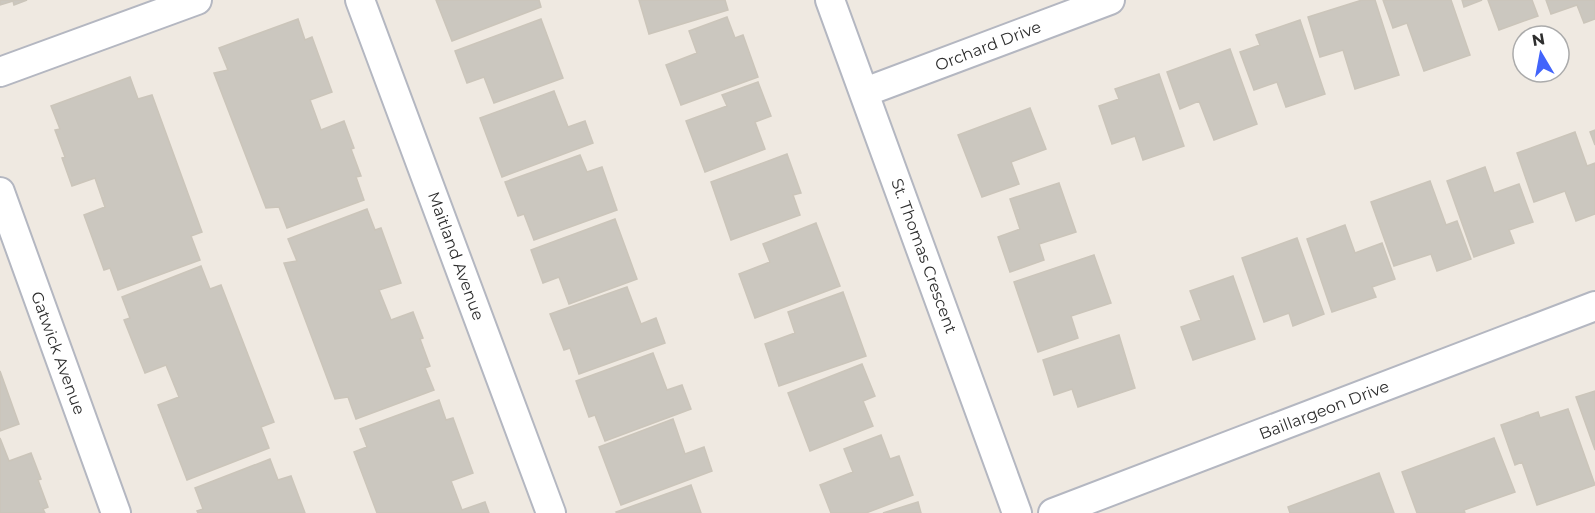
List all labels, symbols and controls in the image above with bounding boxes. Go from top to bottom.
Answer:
street label: Orchard Drive [932,17,1044,75]
north arrow [1511,24,1571,84]
text: N [1530,29,1547,50]
street label: St. Thomas Crescent [887,176,961,336]
street label: Maitland Avenue [424,189,488,323]
street label: Gatwick Avenue [27,289,89,417]
street label: Baillargeon Drive [1256,376,1392,444]

